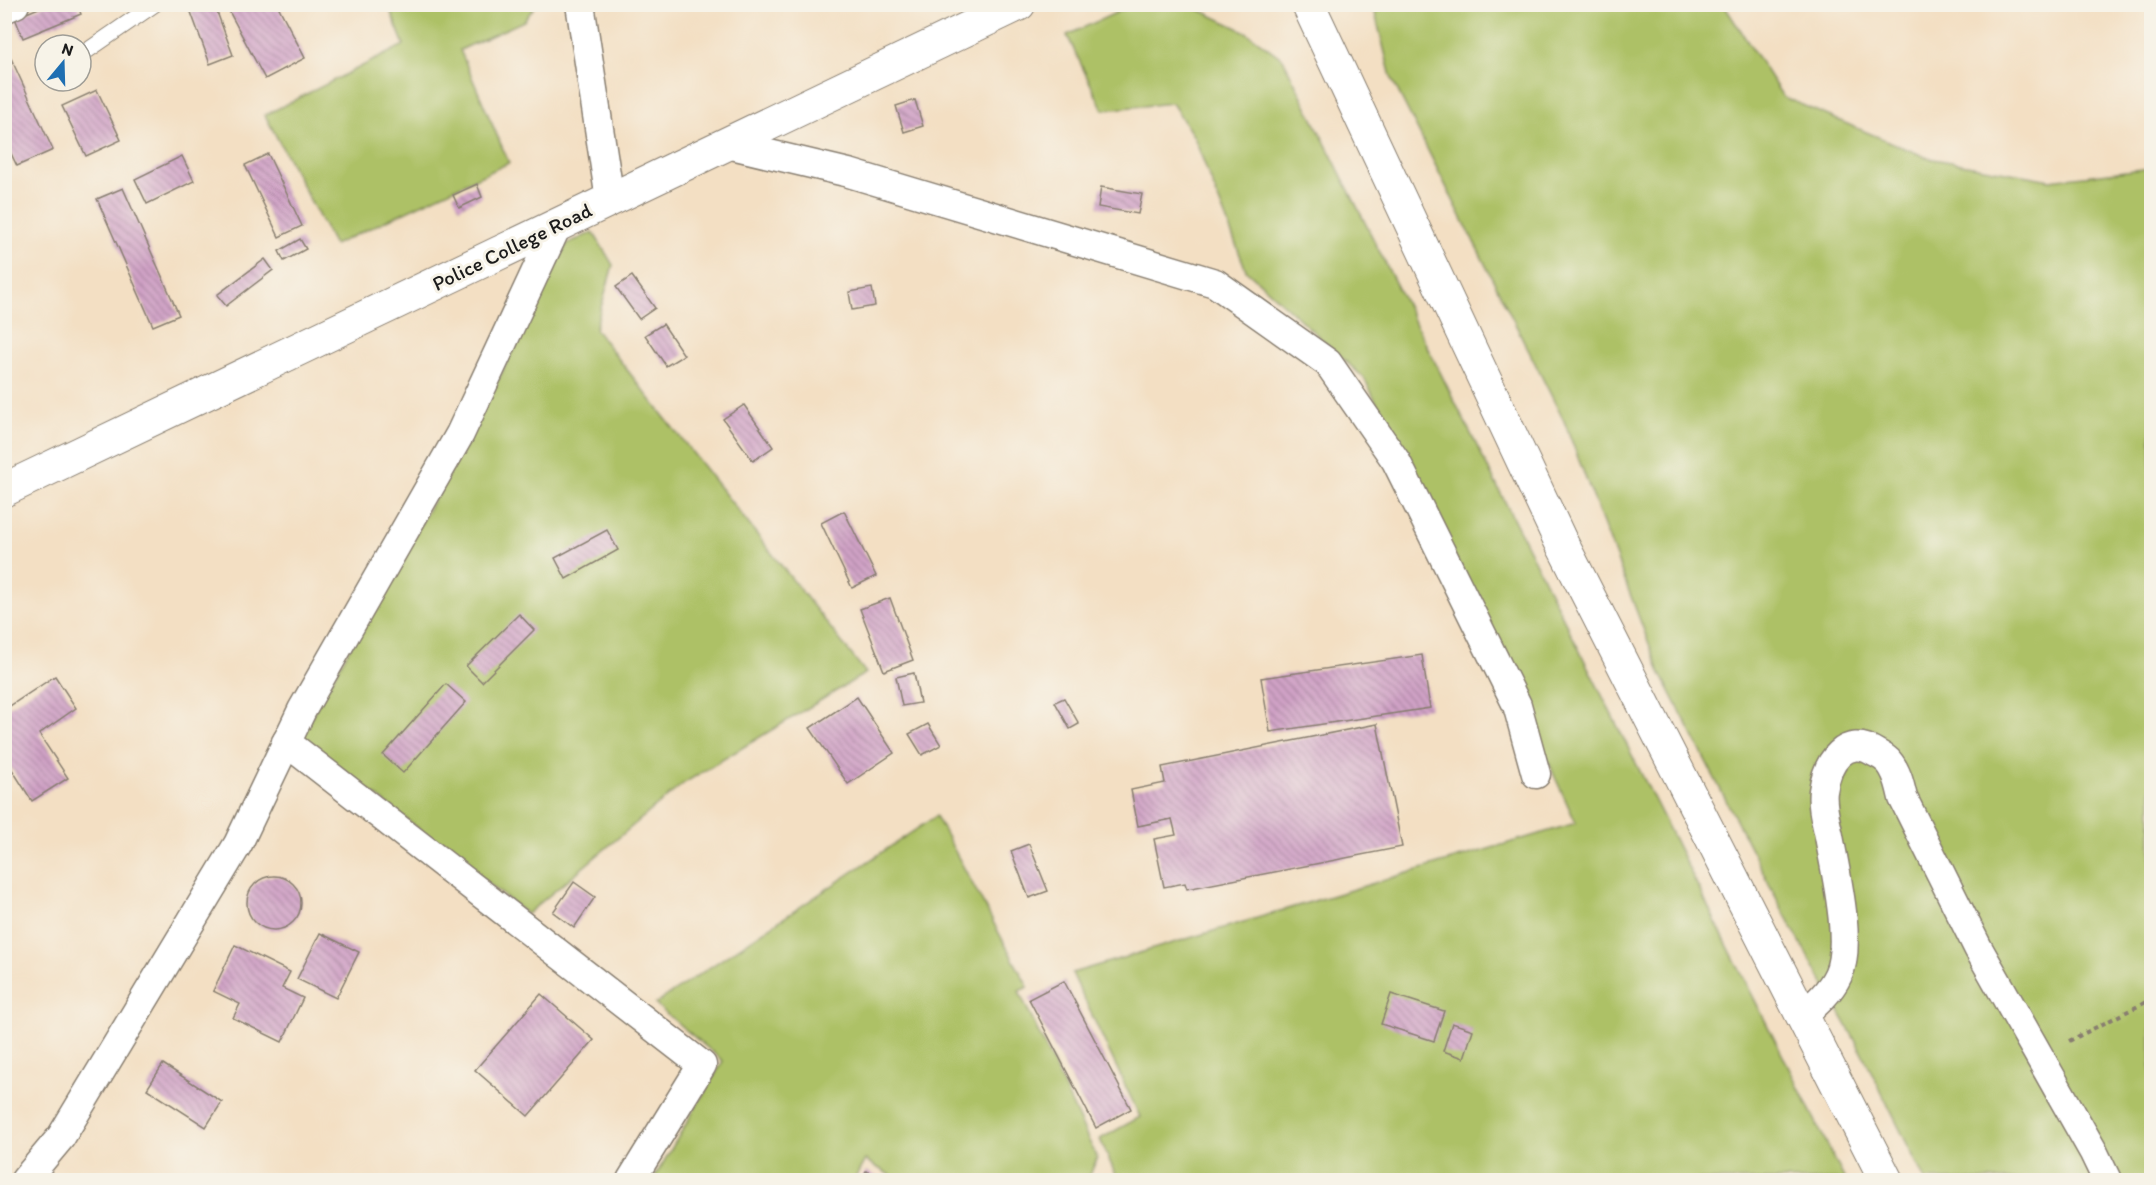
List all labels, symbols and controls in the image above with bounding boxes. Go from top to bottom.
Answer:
north arrow [33,33,93,93]
text: N [60,39,76,60]
street label: Police College Road [428,197,596,296]

